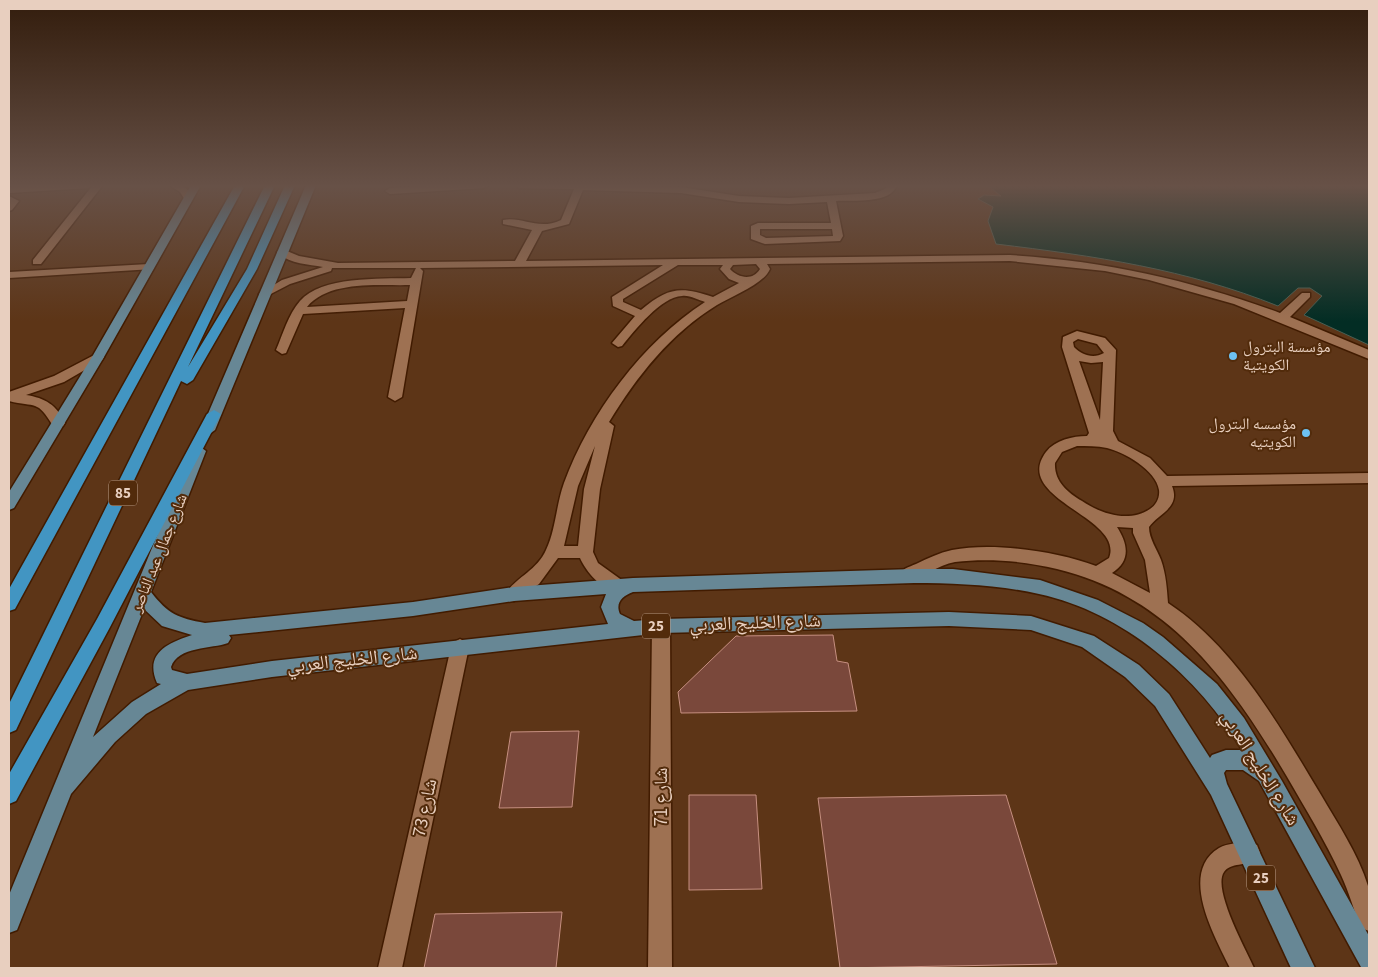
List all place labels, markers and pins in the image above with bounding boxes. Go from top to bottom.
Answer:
place label: مؤسسة البترول الكويتية [1243,336,1330,376]
marker: مؤسسة البترول الكويتية [1227,350,1239,362]
place label: مؤسسه البترول الكويتيه [1209,413,1296,453]
marker: مؤسسه البترول الكويتيه [1300,427,1312,439]

